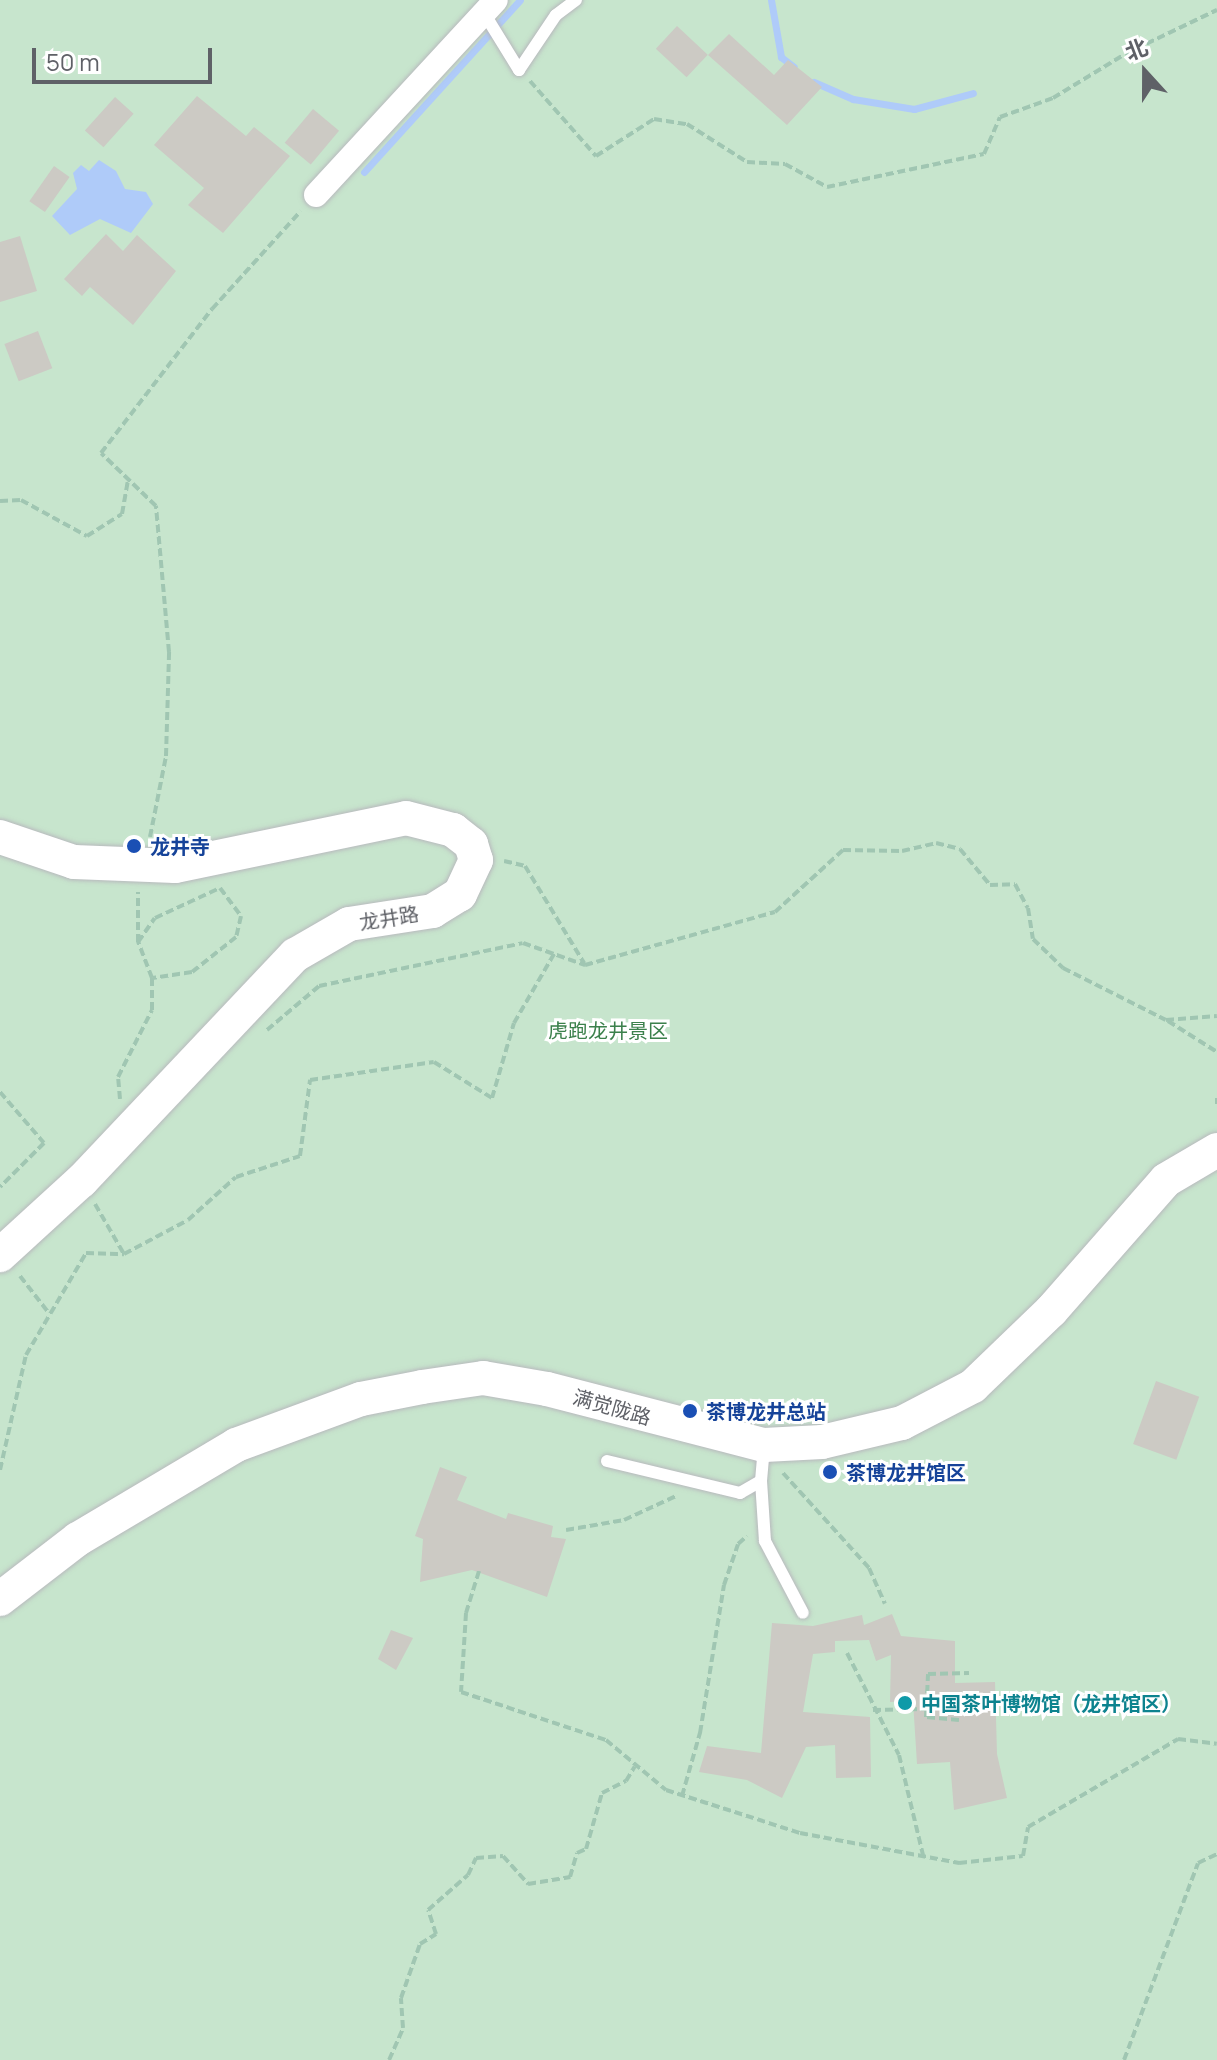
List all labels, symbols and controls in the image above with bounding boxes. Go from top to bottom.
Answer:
scale bar [36,32,216,82]
north arrow [1105,32,1185,112]
text: 北 [1121,32,1152,68]
text: 50 m [46,45,100,78]
place label: 龙井寺 [150,834,210,858]
marker: 龙井寺 [125,837,143,855]
street label: 龙井路 [357,901,421,935]
park label: 虎跑龙井景区 [548,1018,668,1042]
street label: 满觉陇路 [570,1384,654,1430]
place label: 茶博龙井总站 [706,1399,826,1423]
marker: 茶博龙井总站 [681,1402,699,1420]
place label: 茶博龙井馆区 [846,1460,966,1484]
marker: 茶博龙井馆区 [821,1463,839,1481]
place label: 中国茶叶博物馆（龙井馆区） [921,1691,1181,1715]
marker: 中国茶叶博物馆（龙井馆区） [896,1694,914,1712]

